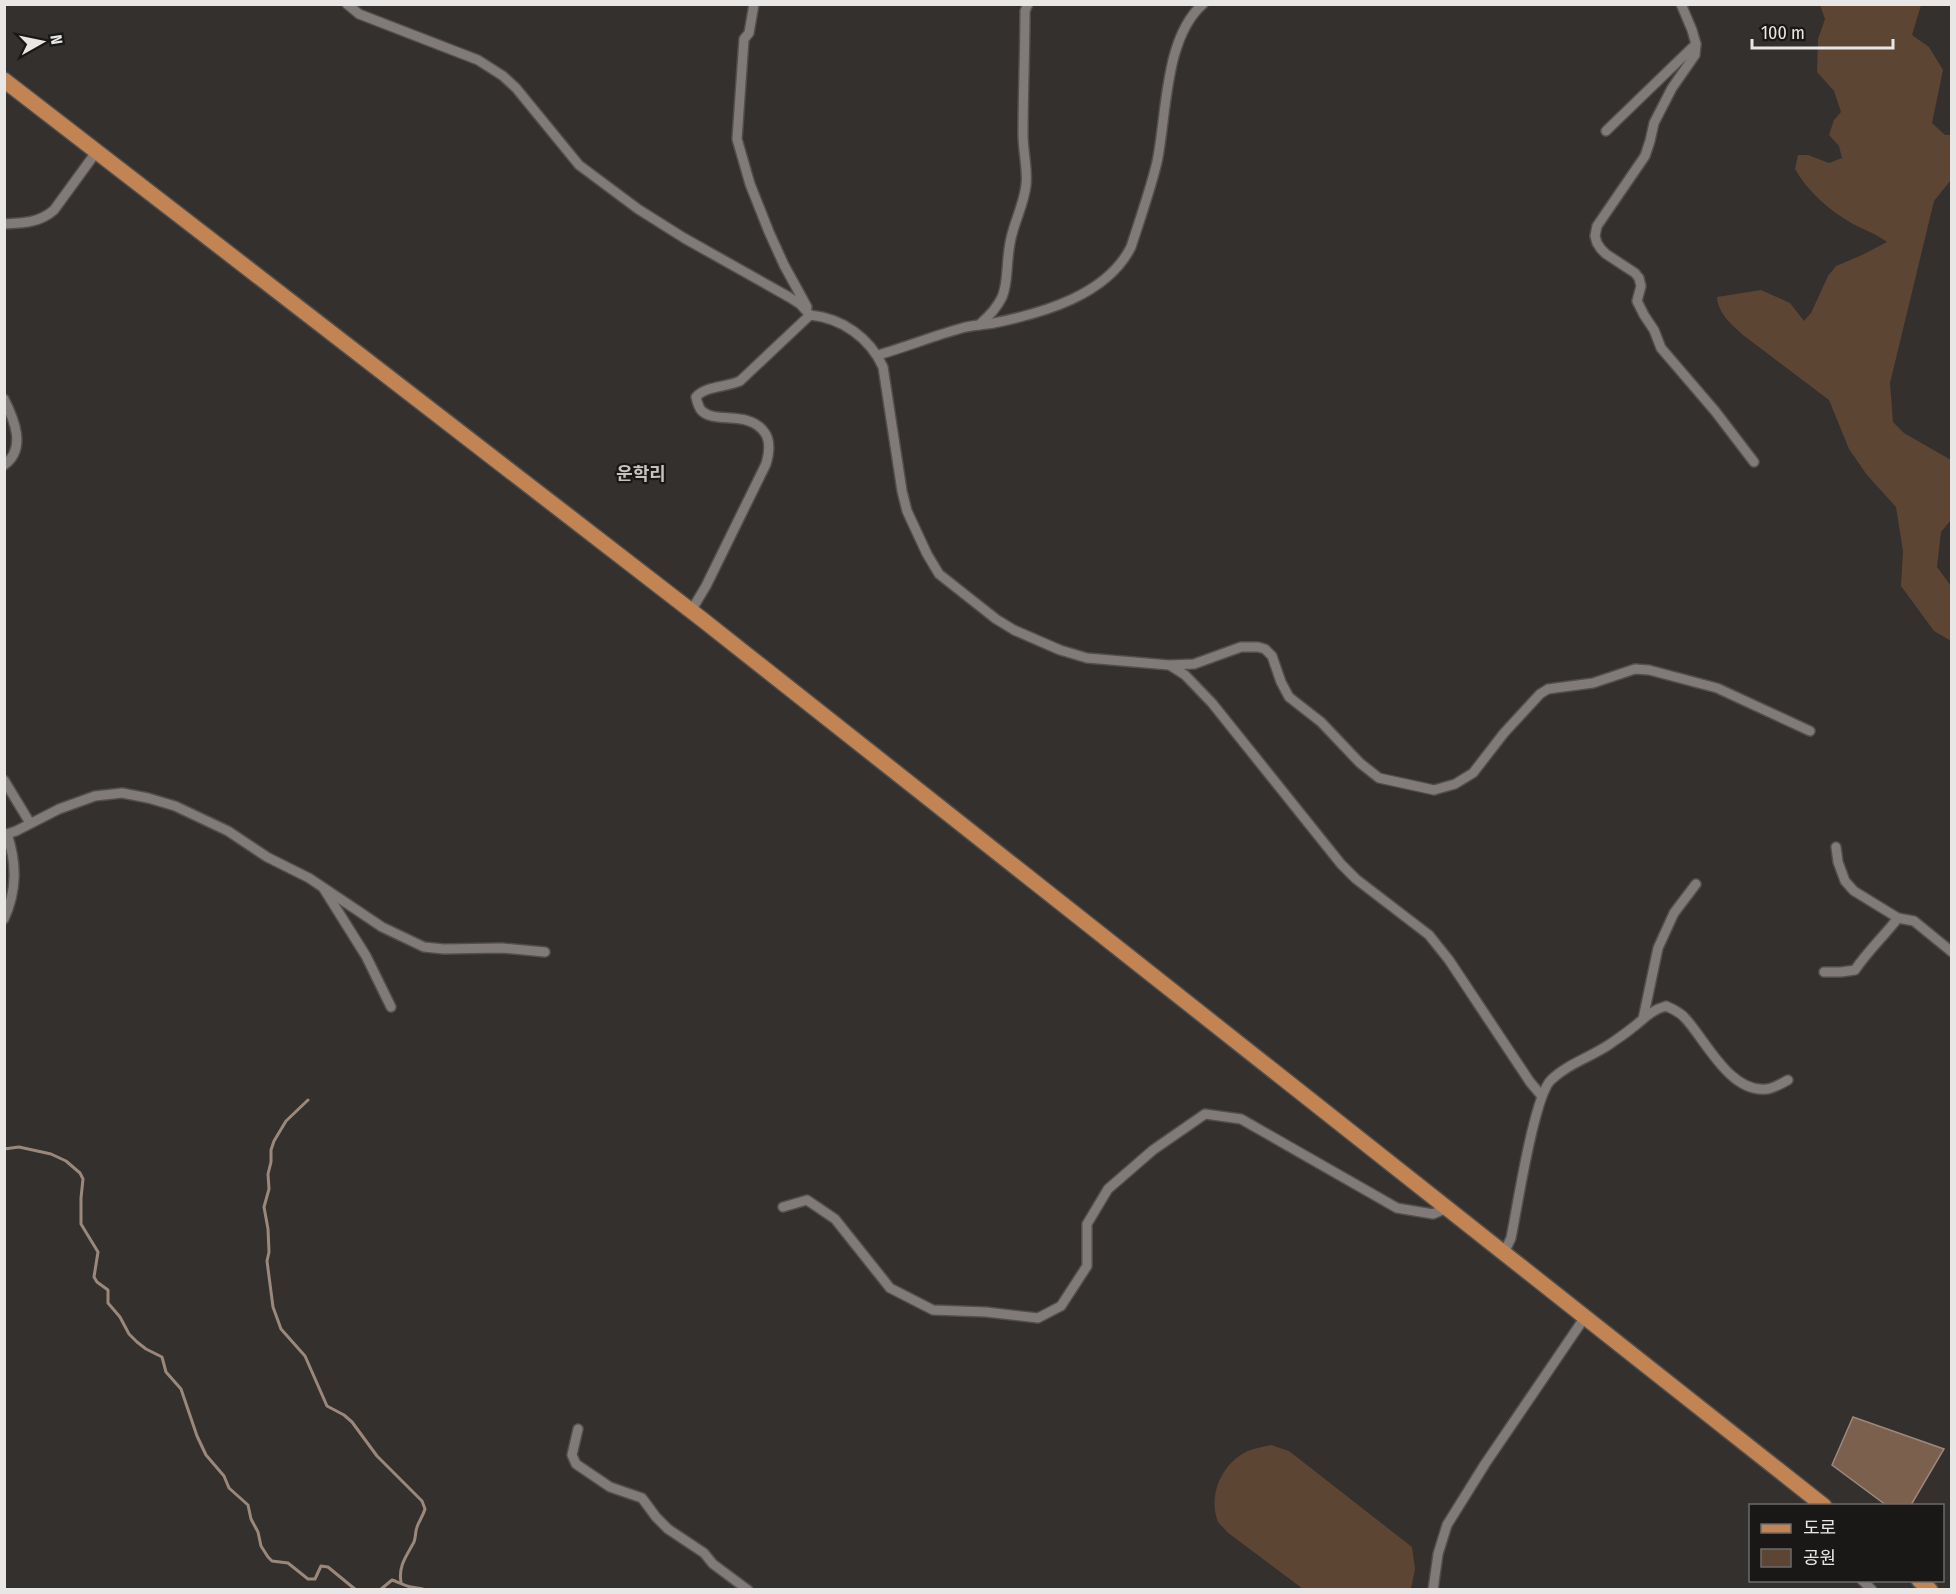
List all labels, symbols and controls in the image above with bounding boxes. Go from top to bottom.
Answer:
north arrow [12,12,72,72]
scale bar [1752,12,1893,50]
text: 100 m [1761,22,1805,44]
text: N [46,34,66,46]
district label: 운학리 [616,463,666,485]
legend [1749,1504,1944,1582]
text: 도로 [1803,1517,1836,1539]
text: 공원 [1803,1547,1836,1569]

